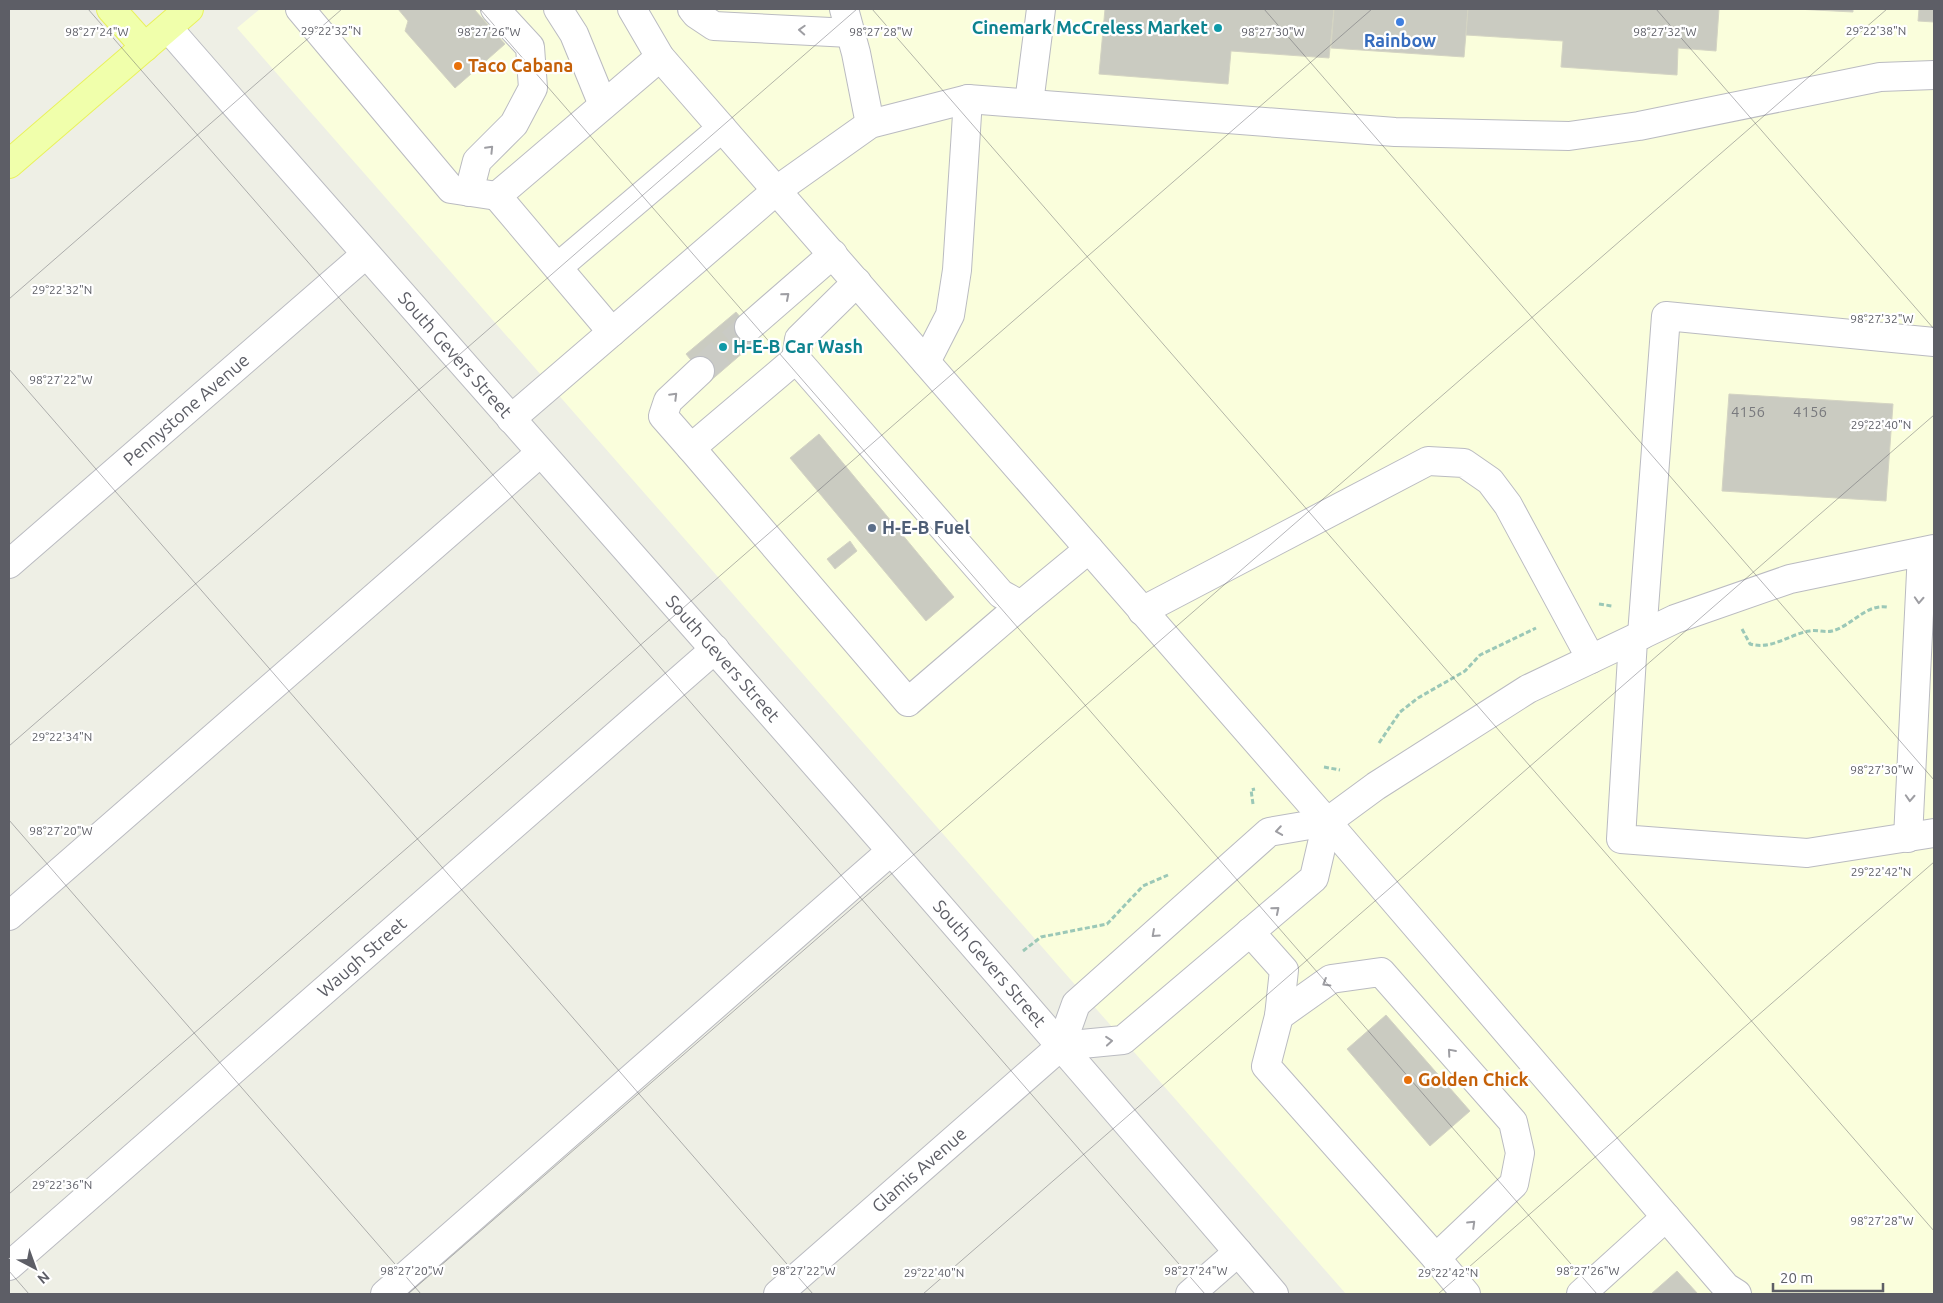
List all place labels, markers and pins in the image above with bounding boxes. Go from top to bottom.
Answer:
marker: Rainbow [1394,16,1406,28]
place label: Cinemark McCreless Market [972,17,1208,37]
marker: Cinemark McCreless Market [1212,22,1224,34]
place label: Rainbow [1364,30,1436,50]
place label: Taco Cabana [468,55,573,75]
marker: Taco Cabana [452,60,464,72]
place label: H-E-B Car Wash [733,336,863,356]
marker: H-E-B Car Wash [717,341,729,353]
place label: H-E-B Fuel [882,517,970,537]
marker: H-E-B Fuel [866,522,878,534]
place label: Golden Chick [1418,1069,1529,1089]
marker: Golden Chick [1402,1074,1414,1086]

